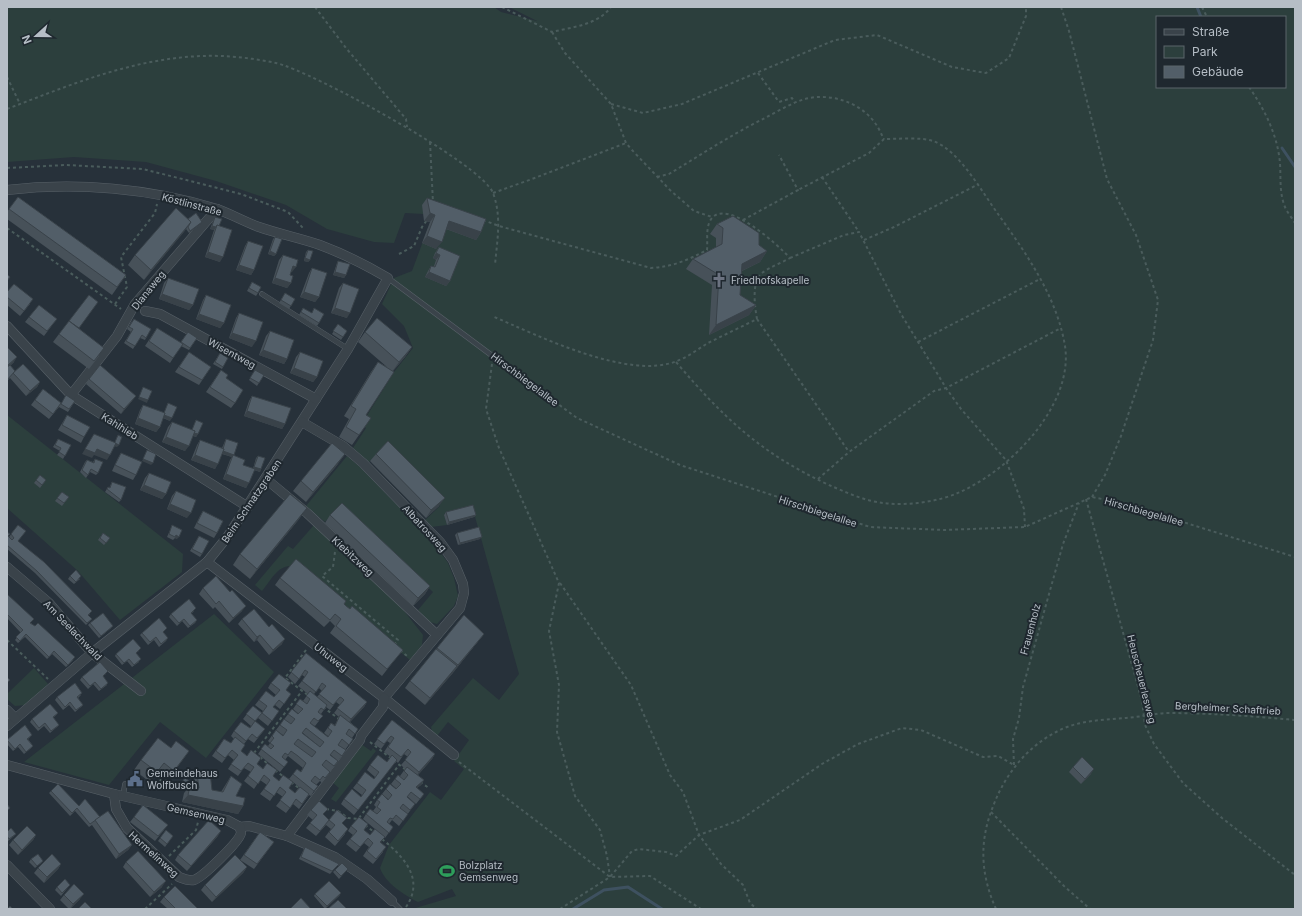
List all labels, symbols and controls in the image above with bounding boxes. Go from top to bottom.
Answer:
north arrow [16,16,56,56]
legend [1156,16,1286,88]
text: Straße [1192,24,1229,39]
text: N [19,33,35,46]
text: Park [1192,44,1218,59]
text: Gebäude [1192,64,1244,79]
street label: Köstlinstraße [161,190,223,218]
street label: Dianaweg [129,268,167,312]
church icon: Friedhofskapelle [710,271,728,289]
place label: Friedhofskapelle [731,274,809,286]
street label: Wisentweg [206,335,258,371]
street label: Hirschbiegelallee [489,350,561,408]
street label: Kahlhieb [99,410,141,442]
street label: Beim Schnatzgraben [219,457,283,545]
street label: Hirschbiegelallee [777,493,859,529]
street label: Hirschbiegelallee [1103,494,1185,528]
street label: Albatrosweg [400,502,450,554]
street label: Kiebitzweg [330,534,376,578]
street label: Am Seelachwald [41,598,105,662]
street label: Frauenholz [1017,602,1043,656]
street label: Heuscheuerlesweg [1125,633,1159,725]
street label: Uhuweg [312,640,350,674]
street label: Bergheimer Schaftrieb [1175,699,1281,717]
place label: Gemeindehaus Wolfbusch [147,767,218,791]
public building icon: Gemeindehaus Wolfbusch [126,770,144,788]
street label: Gemsenweg [166,801,226,825]
street label: Hermelinweg [127,829,181,879]
place label: Bolzplatz Gemsenweg [459,859,518,883]
sports icon: Bolzplatz Gemsenweg [438,862,456,880]

